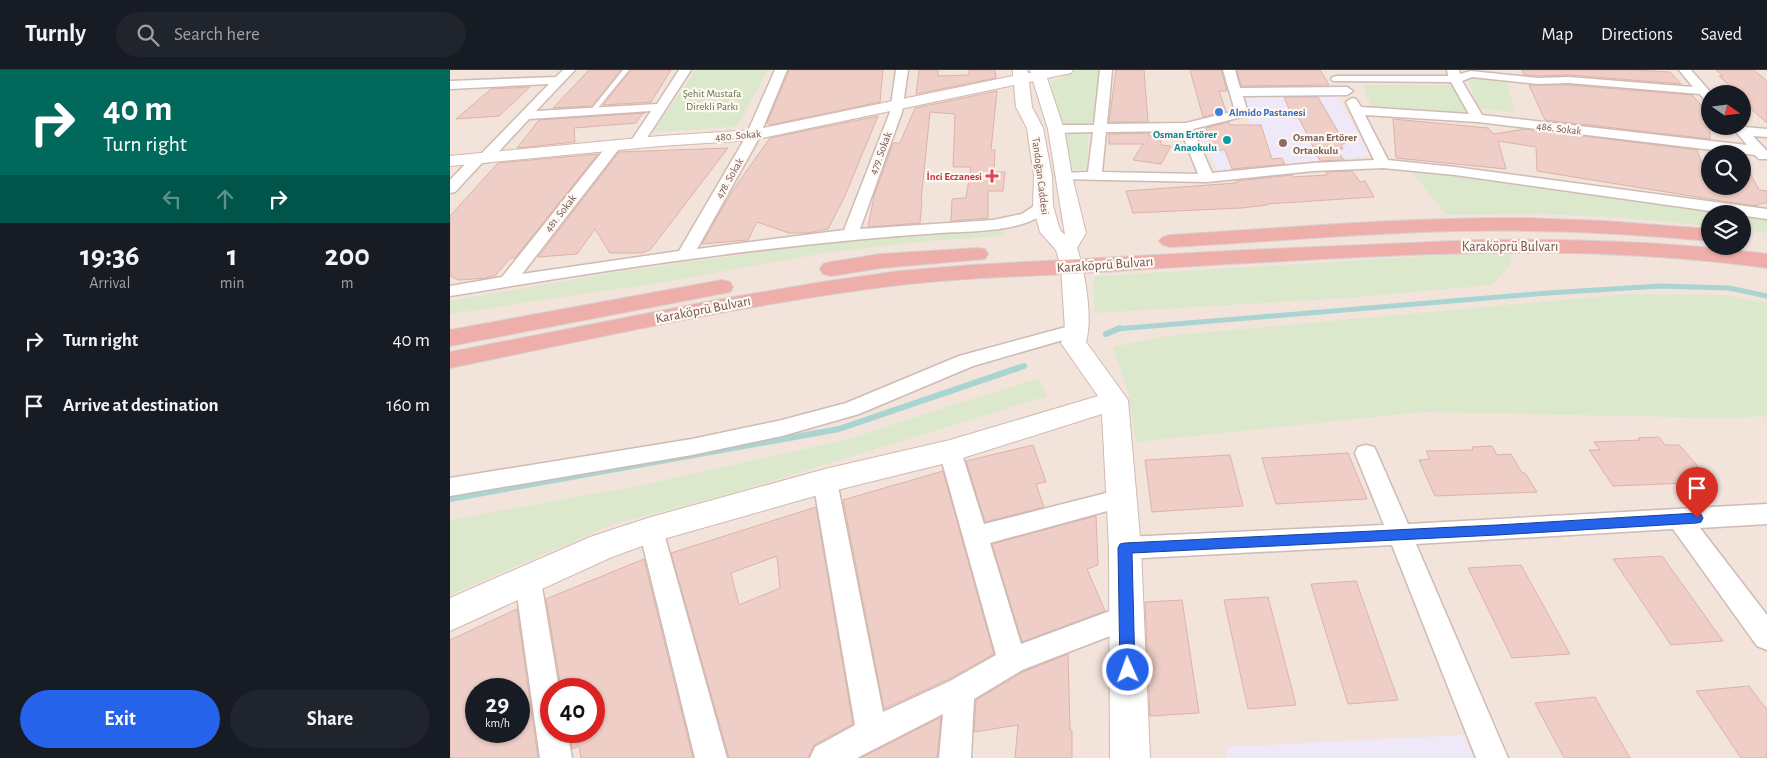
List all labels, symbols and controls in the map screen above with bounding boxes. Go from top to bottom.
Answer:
search box [116,12,466,57]
icon: search [134,21,162,49]
text: Turnly [25,22,86,46]
text: Search here [174,25,260,44]
text: Map [1542,26,1573,44]
text: Directions [1601,26,1673,44]
text: Saved [1701,26,1742,44]
north arrow [1701,85,1751,135]
map controls [1701,85,1751,255]
park label: Şehit Mustafa Direkli Parkı [683,88,741,112]
icon: right [20,90,85,155]
text: 40 m [103,92,172,127]
marker: Almido Pastanesi [1213,106,1225,118]
place label: Almido Pastanesi [1229,107,1306,118]
street label: 486. Sokak [1536,120,1582,137]
street label: 480. Sokak [715,128,761,143]
place label: Osman Ertörer Anaokulu [1153,129,1217,153]
street label: 479. Sokak [867,130,894,176]
place label: Osman Ertörer Ortaokulu [1293,132,1357,156]
text: Turn right [103,133,187,155]
marker: Osman Ertörer Anaokulu [1221,134,1233,146]
street label: Tandoğan Caddesi [1030,137,1051,215]
marker: Osman Ertörer Ortaokulu [1277,137,1289,149]
button: search [1701,145,1751,195]
street label: 478. Sokak [713,156,745,200]
marker: İnci Eczanesi [986,170,998,182]
place label: İnci Eczanesi [927,171,982,182]
icon: left [158,185,186,213]
icon: ahead [211,185,239,213]
icon: right [264,185,292,213]
street label: 481. Sokak [543,193,578,234]
button: layers [1701,205,1751,255]
street label: Karaköprü Bulvarı [1462,240,1558,254]
text: 19:36 [80,241,140,271]
text: 1 [227,241,238,271]
text: 200 [325,241,370,271]
street label: Karaköprü Bulvarı [1056,255,1154,275]
text: Arrival [89,275,130,291]
text: min [220,275,245,291]
text: m [341,275,354,291]
street label: Karaköprü Bulvarı [654,294,752,326]
icon: right [20,327,48,355]
text: Turn right [63,331,138,350]
text: 40 m [392,331,430,350]
icon: arrive [20,392,48,420]
text: Arrive at destination [63,396,219,415]
text: 160 m [386,396,430,415]
pin [1676,467,1718,518]
icon: arrive [1683,474,1711,502]
position arrow [1101,643,1153,695]
speed limit sign: 40 [540,678,605,743]
button: Exit [20,690,220,748]
button: Share [230,690,430,748]
text: 29 [486,692,509,717]
text: km/h [485,717,510,729]

